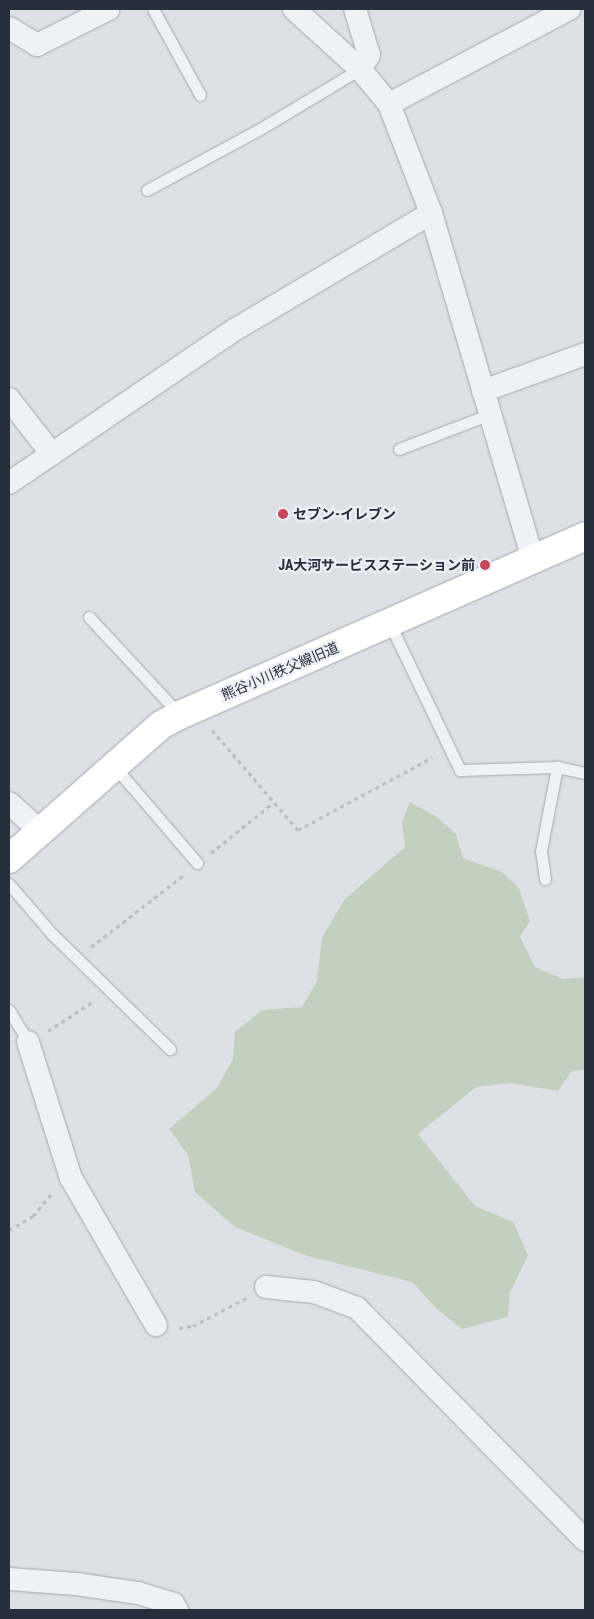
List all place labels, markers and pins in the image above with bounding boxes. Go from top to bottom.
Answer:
place label: セブン-イレブン [293,506,396,522]
marker: セブン-イレブン [277,508,289,520]
place label: JA大河サービスステーション前 [278,557,475,573]
marker: JA大河サービスステーション前 [479,559,491,571]

